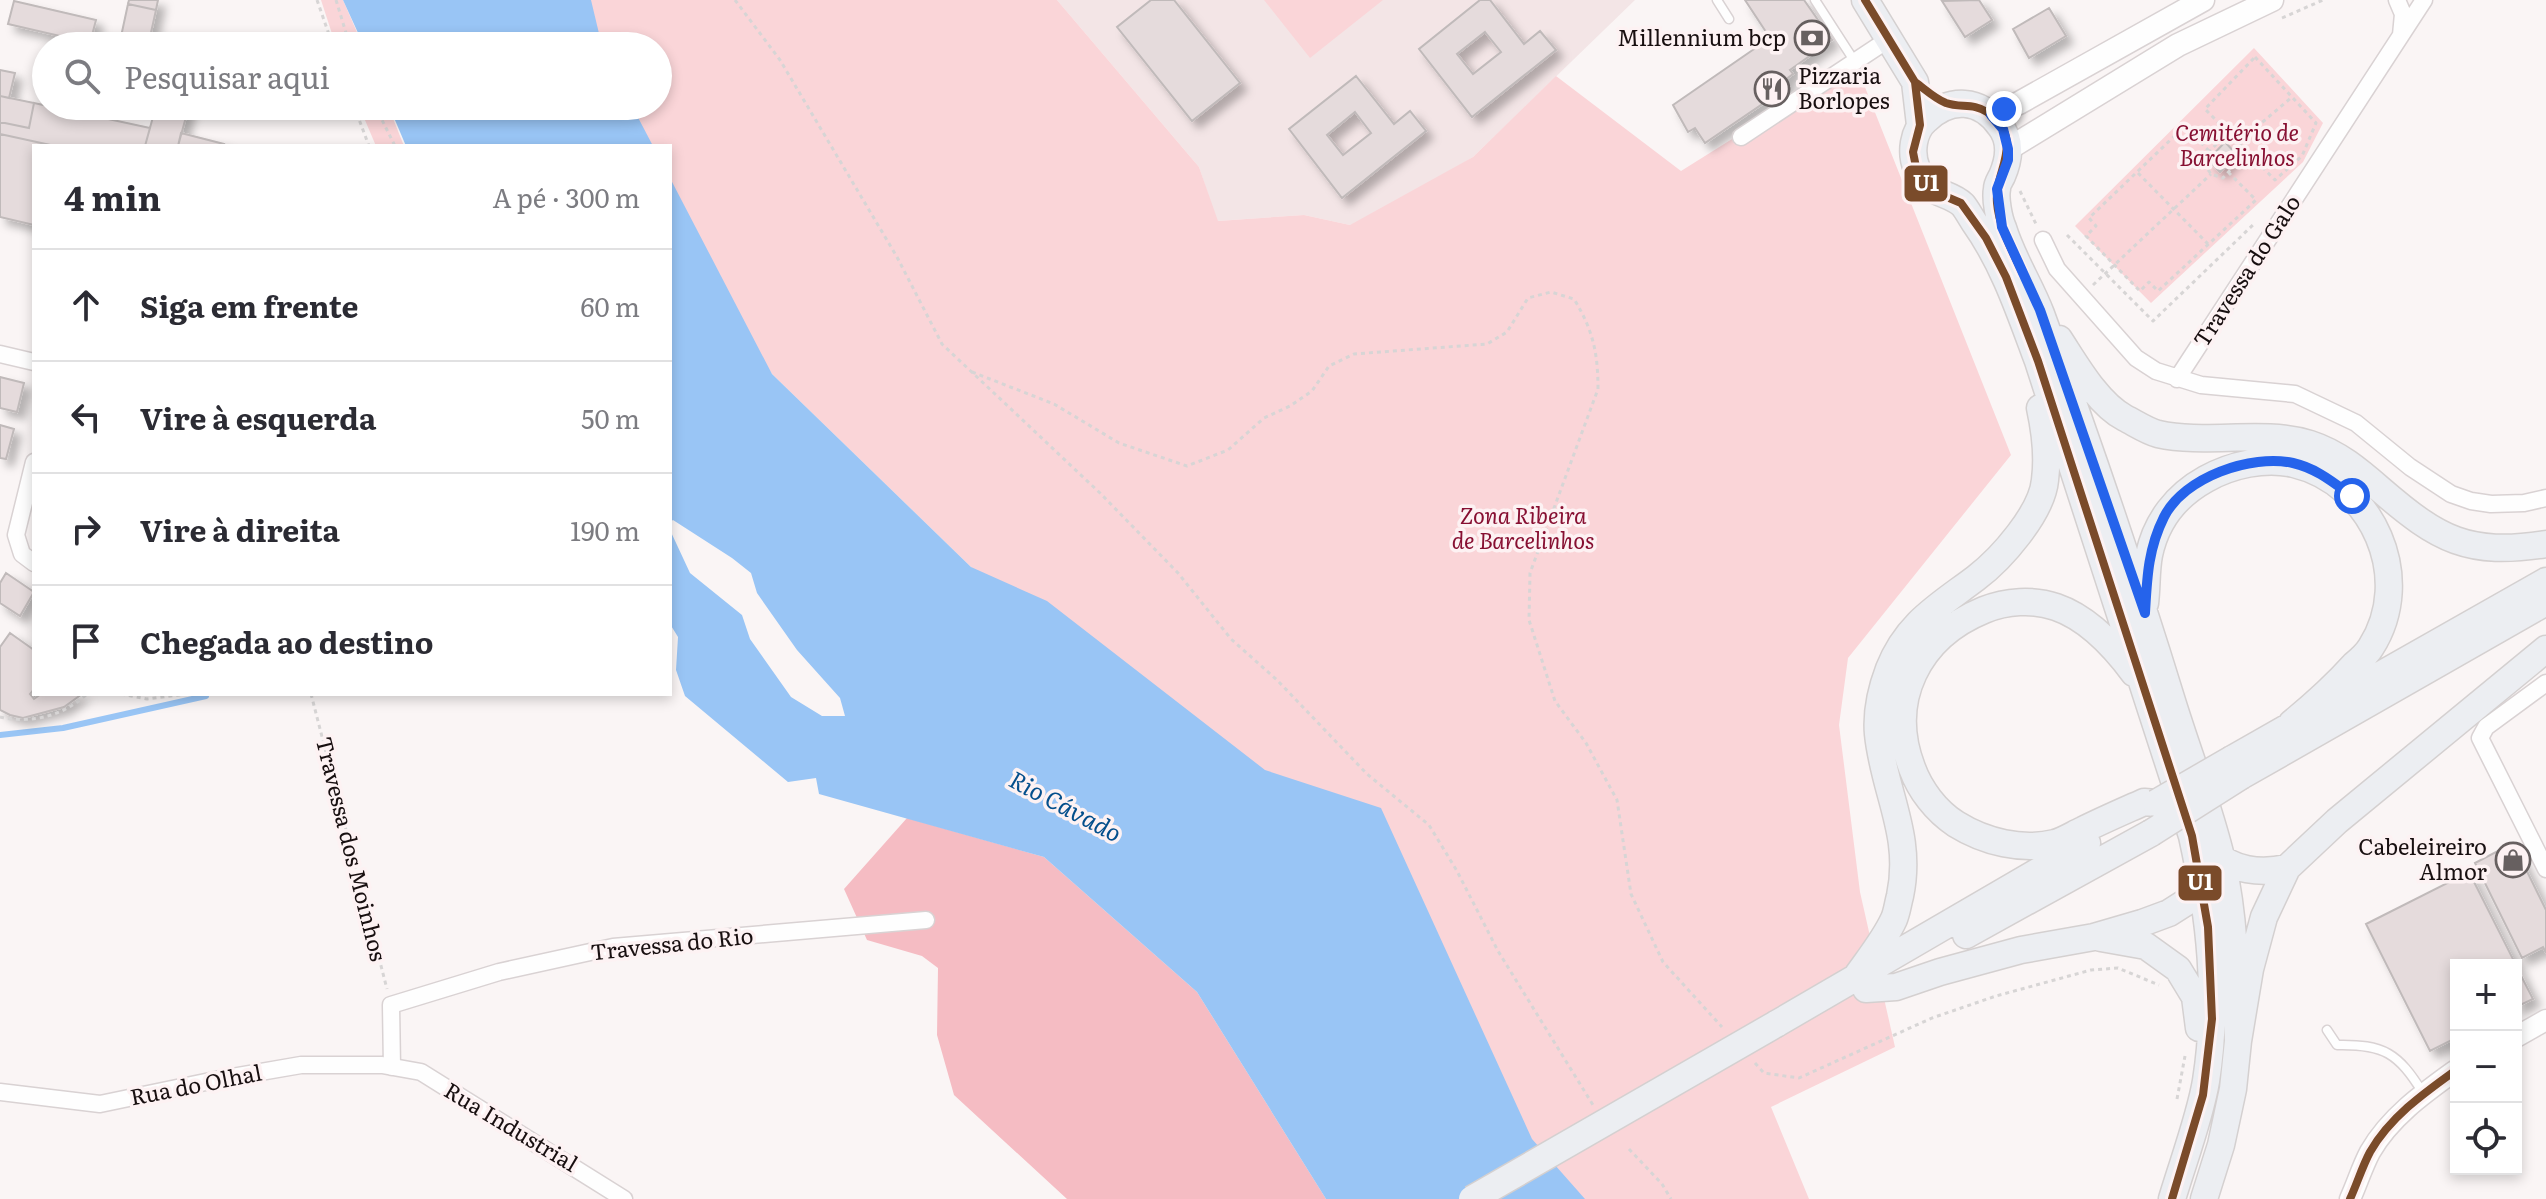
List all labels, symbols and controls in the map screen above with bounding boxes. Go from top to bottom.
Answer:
bank icon: Millennium bcp [1793,19,1831,57]
place label: Millennium bcp [1617,20,1786,53]
search box [32,32,672,120]
icon: search [60,54,104,98]
text: Pesquisar aqui [124,54,330,98]
place label: Pizzaria Borlopes [1798,58,1890,116]
restaurant icon: Pizzaria Borlopes [1753,70,1791,108]
route end [1986,91,2022,127]
park label: Cemitério de Barcelinhos [2175,115,2299,173]
line badge: U1 [1903,164,1949,203]
text: U1 [1913,165,1939,198]
text: 4 min [64,171,161,221]
text: A pé · 300 m [493,177,640,216]
street label: Travessa do Galo [2184,187,2307,353]
icon: ahead [64,283,108,327]
text: Siga em frente [140,283,359,327]
text: 60 m [581,286,640,325]
icon: left [64,395,108,439]
text: Vire à esquerda [140,395,376,439]
text: 50 m [581,398,640,437]
route start [2334,478,2370,514]
park label: Zona Ribeira de Barcelinhos [1452,498,1594,556]
icon: right [64,507,108,551]
text: Vire à direita [140,507,340,551]
text: 190 m [570,510,640,549]
icon: arrive [64,619,108,663]
text: Chegada ao destino [140,619,433,663]
street label: Travessa dos Moinhos [309,733,396,964]
water label: Rio Cávado [1004,761,1129,849]
place label: Cabeleireiro Almor [2358,829,2488,887]
shop icon: Cabeleireiro Almor [2494,841,2532,879]
line badge: U1 [2177,864,2223,902]
text: U1 [2187,864,2213,897]
street label: Travessa do Rio [589,918,755,967]
map controls [2450,959,2522,1175]
button: + [2450,959,2522,1031]
button: − [2450,1031,2522,1103]
street label: Rua do Olhal [127,1055,264,1112]
street label: Rua Industrial [439,1073,585,1179]
button: locate [2450,1103,2522,1175]

